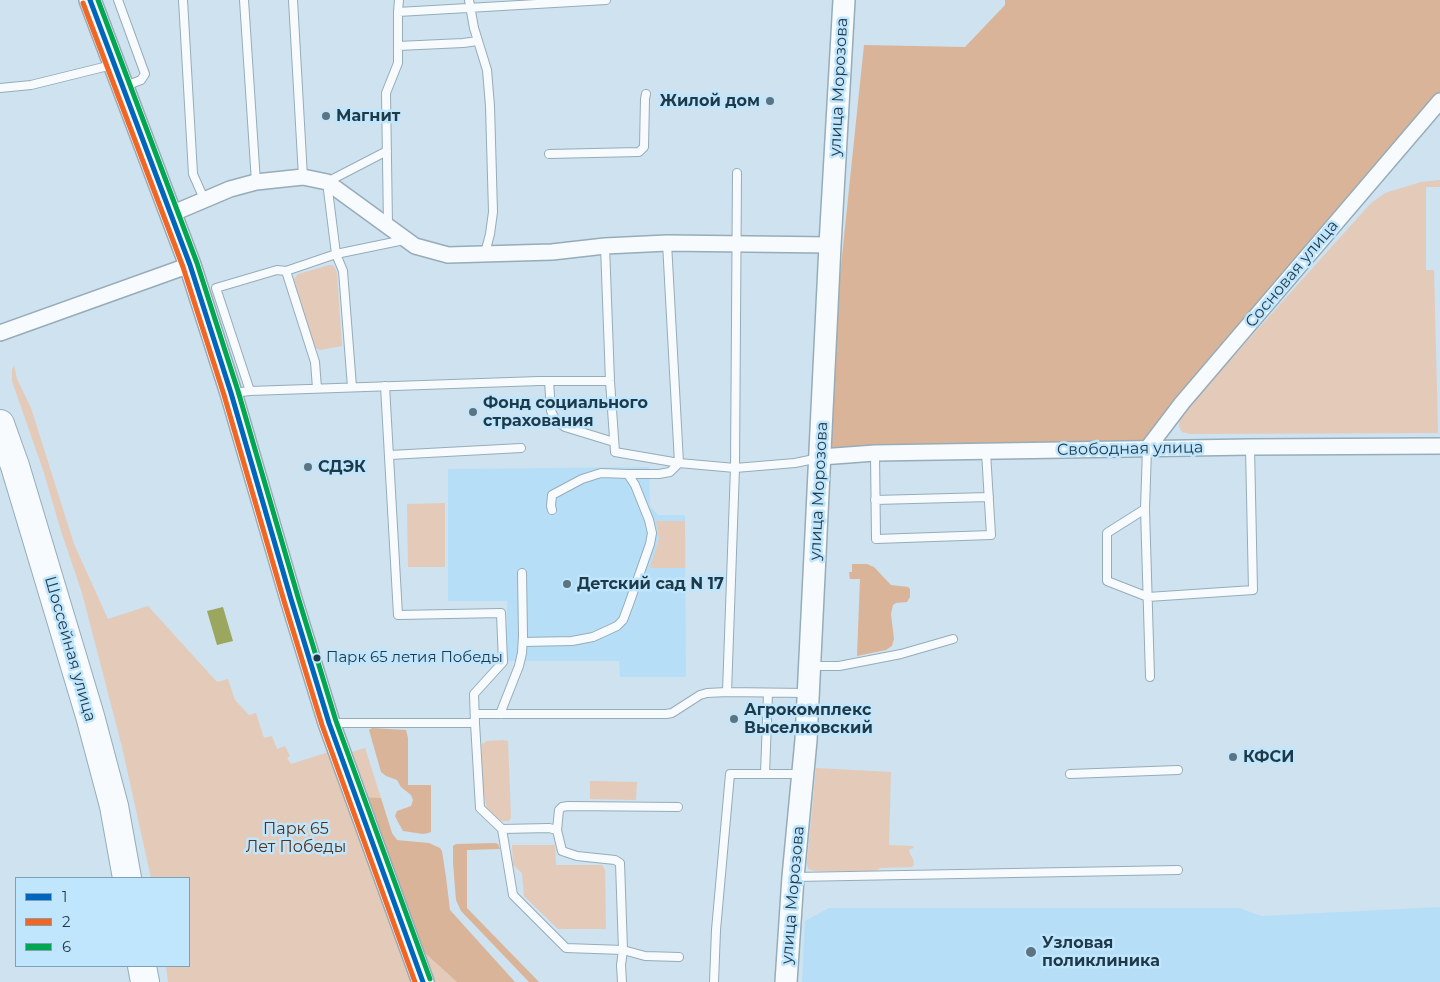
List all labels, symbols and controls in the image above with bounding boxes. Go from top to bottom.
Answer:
street label: улица Морозова [826,17,852,157]
place label: Жилой дом [660,91,760,111]
marker: Жилой дом [764,95,776,107]
place label: Магнит [336,106,400,126]
marker: Магнит [320,110,332,122]
street label: Сосновая улица [1242,216,1342,332]
place label: Фонд социального страхования [483,393,648,431]
marker: Фонд социального страхования [467,406,479,418]
street label: улица Морозова [806,421,832,561]
street label: Свободная улица [1057,438,1203,460]
place label: СДЭК [318,457,366,477]
marker: СДЭК [302,461,314,473]
street label: Шоссейная улица [40,574,100,724]
place label: Детский сад N 17 [577,574,724,594]
marker: Детский сад N 17 [561,578,573,590]
place label: Парк 65 летия Победы [326,649,503,667]
marker: Парк 65 летия Победы [312,653,322,663]
place label: Агрокомплекс Выселковский [744,700,873,738]
marker: Агрокомплекс Выселковский [728,713,740,725]
place label: КФСИ [1243,747,1294,767]
marker: КФСИ [1227,751,1239,763]
park label: Парк 65 Лет Победы [246,819,346,857]
street label: улица Морозова [777,825,809,965]
legend [15,877,190,967]
text: 1 [62,887,67,906]
text: 2 [62,912,71,931]
place label: Узловая поликлиника [1042,933,1160,971]
text: 6 [62,937,71,956]
marker: Узловая поликлиника [1024,945,1038,959]

